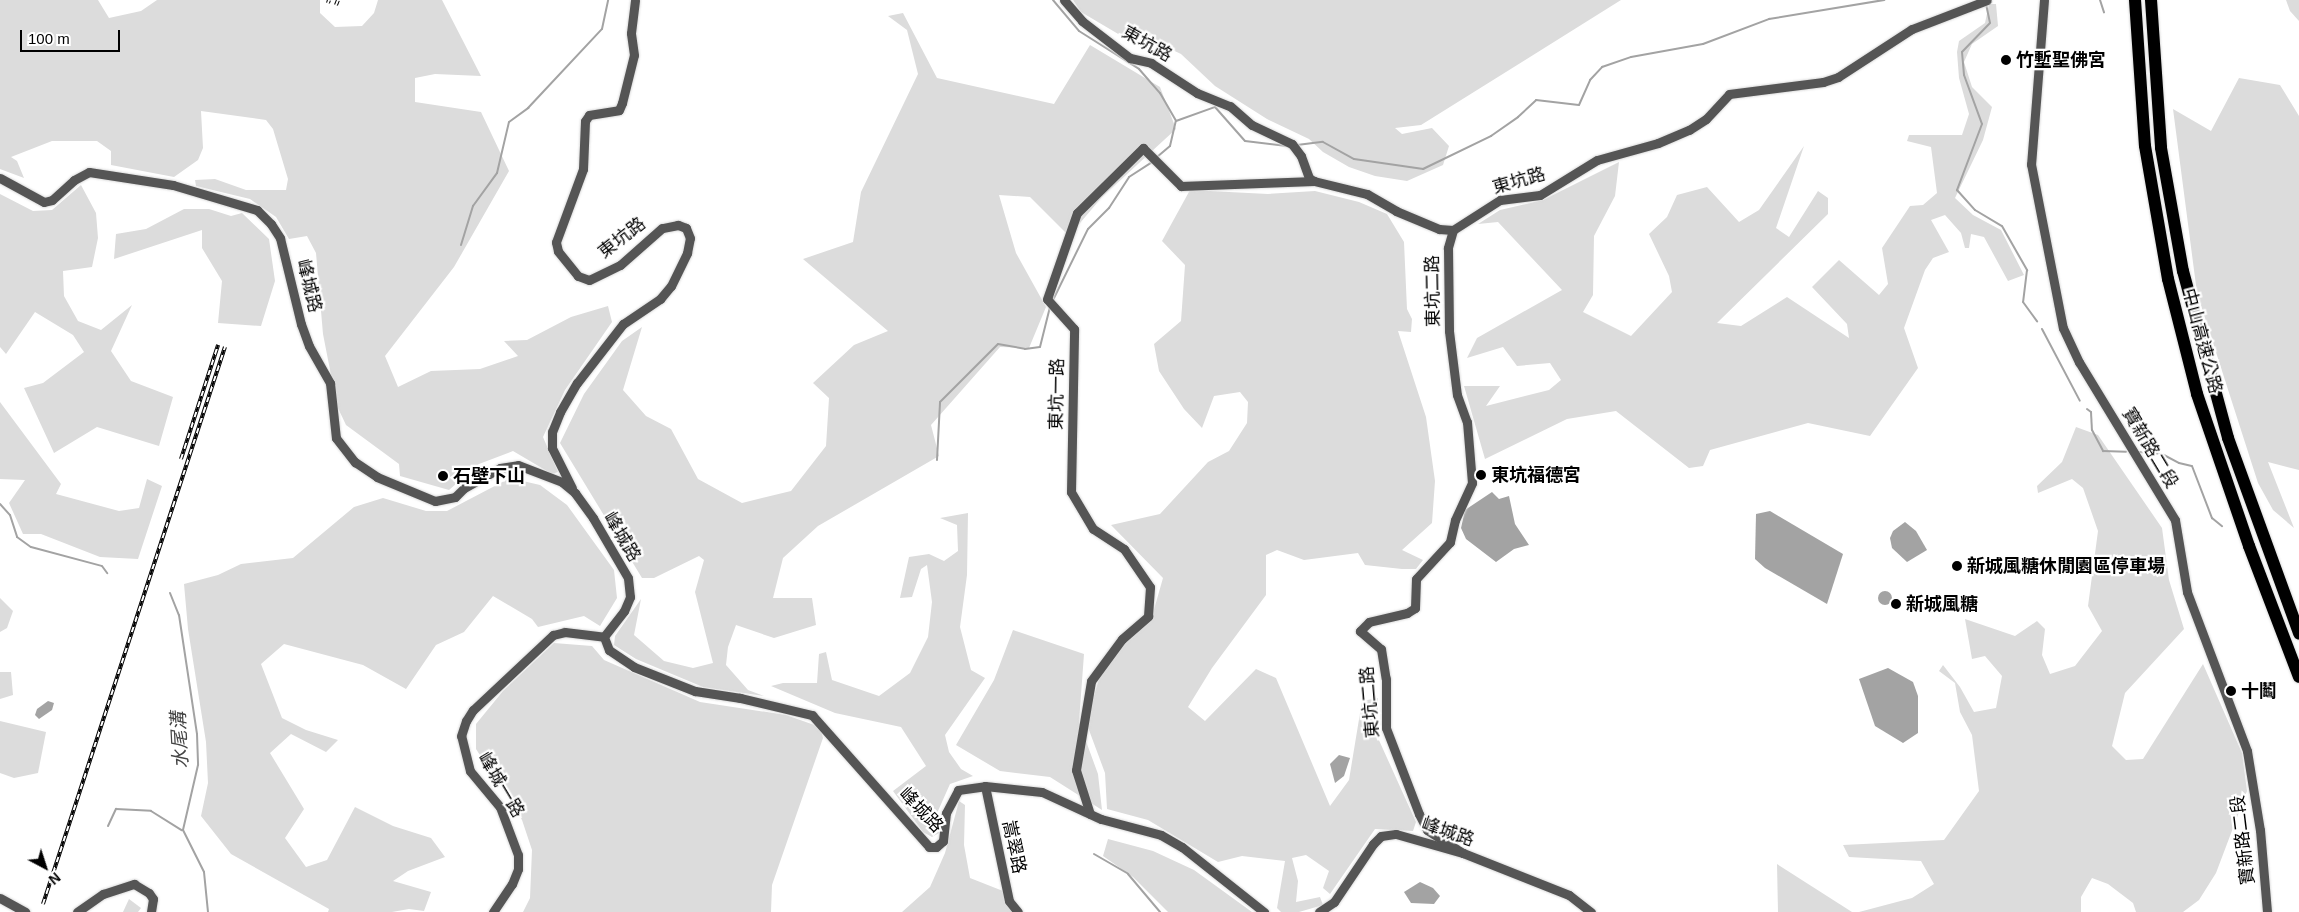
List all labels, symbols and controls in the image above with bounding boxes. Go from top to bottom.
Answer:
scale bar [22,20,122,52]
street label: 東坑路 [1118,21,1176,67]
text: 100 m [28,30,70,47]
place label: 竹塹聖佛宮 [2016,49,2106,71]
marker: 竹塹聖佛宮 [2000,54,2012,66]
street label: 東坑路 [1490,163,1548,199]
street label: 東坑路 [594,213,650,263]
street label: 東坑二路 [1422,255,1444,327]
street label: 峰城路 [292,257,326,315]
street label: 中山高速公路 [2178,286,2226,396]
street label: 東坑一路 [1046,358,1068,430]
street label: 寶新路二段 [2118,404,2182,492]
place label: 東坑福德宮 [1491,464,1581,486]
place label: 石壁下山 [453,465,525,487]
marker: 東坑福德宮 [1475,469,1487,481]
marker: 石壁下山 [437,470,449,482]
street label: 峰城路 [599,508,645,566]
place label: 新城風糖休閒園區停車場 [1967,555,2165,577]
marker: 新城風糖休閒園區停車場 [1951,560,1963,572]
place label: 新城風糖 [1906,593,1978,615]
marker: 新城風糖 [1890,598,1902,610]
street label: 東坑二路 [1356,665,1384,739]
place label: 十鬮 [2241,680,2277,702]
marker: 十鬮 [2225,685,2237,697]
water label: 水尾溝 [167,711,193,769]
street label: 峰城一路 [473,749,529,821]
street label: 峰城路 [894,783,948,837]
street label: 寶新路二段 [2227,794,2259,886]
street label: 峰城路 [1419,813,1477,851]
street label: 嵩翠路 [998,818,1030,876]
north arrow [20,842,70,892]
text: N [46,869,64,888]

